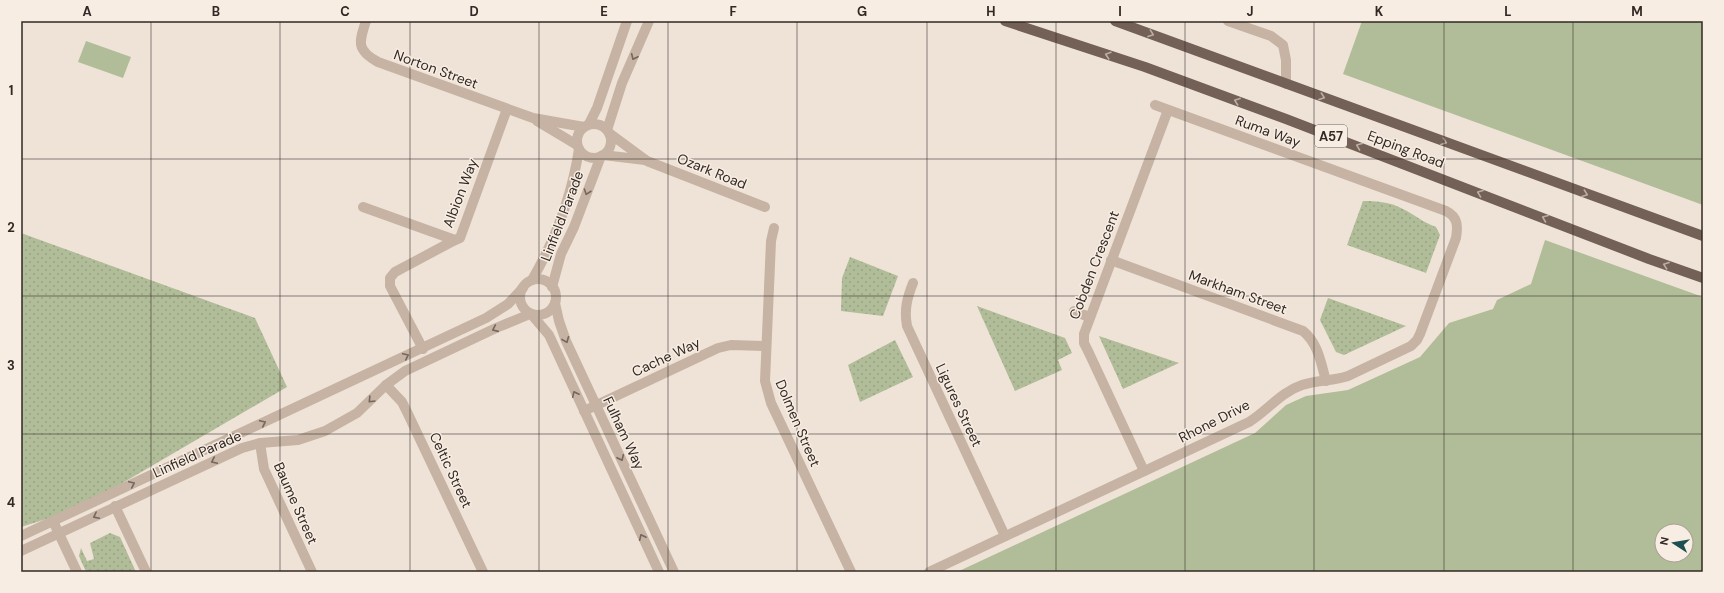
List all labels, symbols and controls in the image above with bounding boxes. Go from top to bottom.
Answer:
text: A [82,3,92,20]
text: B [212,3,220,20]
text: C [340,3,350,20]
text: D [469,3,479,20]
text: E [600,3,608,20]
text: F [729,3,737,20]
text: G [857,3,867,20]
text: H [986,3,996,20]
text: I [1118,3,1122,20]
text: J [1246,3,1254,20]
text: K [1375,3,1384,20]
text: L [1504,3,1512,20]
text: M [1631,3,1643,20]
one-way arrow [1148,30,1155,38]
street label: Norton Street [391,45,481,93]
one-way arrow [1105,51,1112,60]
one-way arrow [631,52,639,60]
text: 1 [9,82,13,99]
one-way arrow [1319,93,1326,101]
one-way arrow [1234,97,1241,105]
street label: Ruma Way [1233,111,1303,151]
road number: A57 [1315,125,1347,147]
street label: Epping Road [1365,126,1447,172]
one-way arrow [1441,138,1448,146]
one-way arrow [1355,143,1362,151]
street label: Ozark Road [675,149,749,193]
street label: Albion Way [439,156,481,230]
street label: Linfield Parade [537,168,587,264]
one-way arrow [583,189,591,196]
one-way arrow [1477,189,1484,197]
one-way arrow [1581,189,1588,197]
street label: Cobden Crescent [1065,208,1123,322]
one-way arrow [1542,215,1550,223]
text: 2 [7,219,15,236]
one-way arrow [1663,262,1670,270]
street label: Markham Street [1186,266,1290,318]
one-way arrow [491,324,499,332]
street label: Cache Way [629,333,703,381]
one-way arrow [561,336,569,344]
one-way arrow [402,353,409,361]
text: 3 [7,357,15,374]
street label: Ligures Street [932,360,986,450]
street label: Dolmen Street [772,377,824,469]
one-way arrow [572,390,580,397]
street label: Fulham Way [599,394,649,473]
one-way arrow [368,395,376,403]
street label: Rhone Drive [1175,395,1253,447]
one-way arrow [259,420,266,428]
street label: Linfield Parade [150,426,244,482]
street label: Celtic Street [426,429,476,511]
one-way arrow [616,454,624,461]
one-way arrow [210,456,218,464]
street label: Baume Street [270,459,322,547]
one-way arrow [128,481,136,489]
text: 4 [7,494,15,511]
one-way arrow [93,511,100,519]
north arrow [1654,523,1694,563]
one-way arrow [639,533,647,540]
text: N [1657,536,1672,546]

